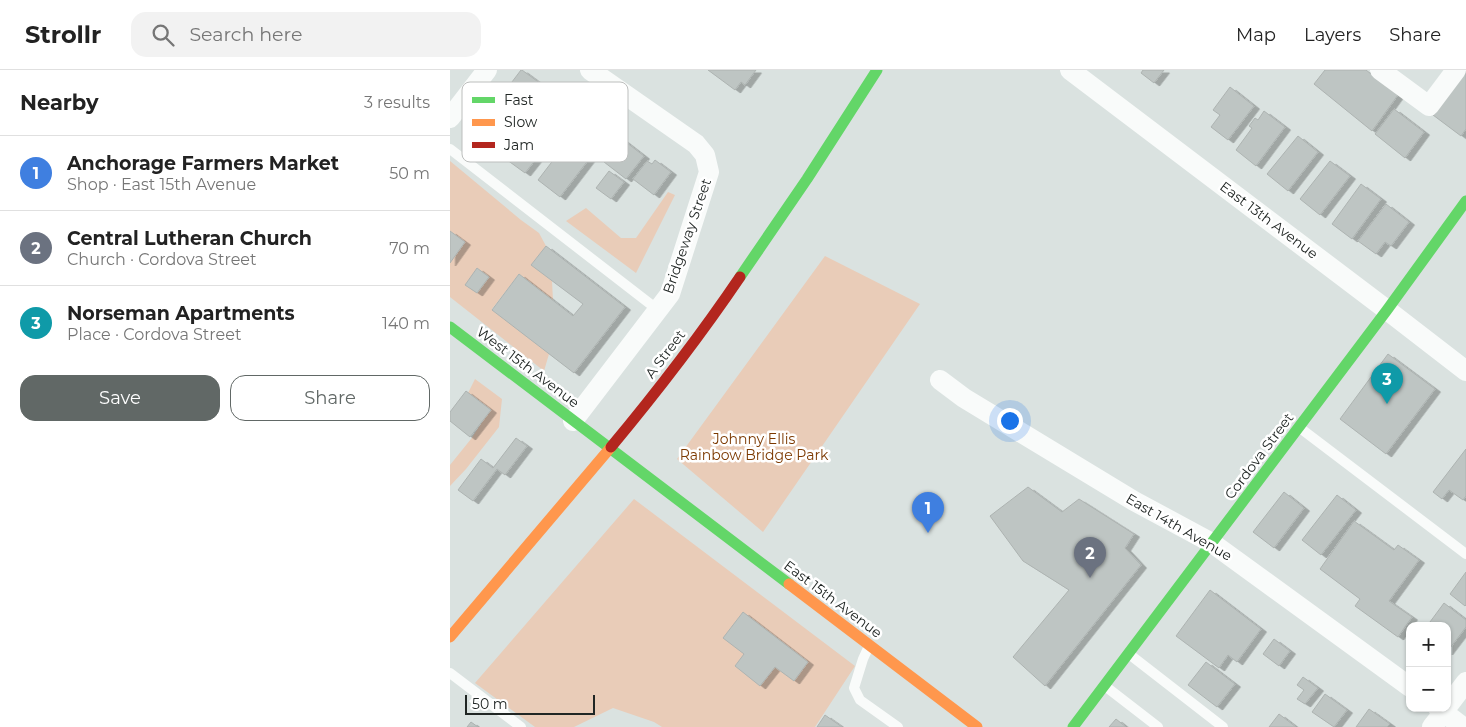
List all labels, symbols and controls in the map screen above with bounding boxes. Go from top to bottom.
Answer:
search box [131,12,481,57]
text: Strollr [25,20,101,49]
icon: search [149,21,177,49]
text: Search here [189,23,302,46]
text: Map [1236,24,1276,46]
text: Layers [1304,24,1361,46]
text: Share [1389,24,1441,46]
legend [462,82,628,162]
text: Nearby [20,90,99,115]
text: Fast [504,91,534,109]
text: 3 results [364,93,430,112]
text: Slow [504,113,538,131]
text: Jam [503,136,534,154]
text: Anchorage Farmers Market [67,152,339,175]
text: 1 [33,164,39,183]
text: 50 m [389,164,430,183]
text: Shop · East 15th Avenue [67,175,256,194]
street label: Bridgeway Street [659,176,715,296]
street label: East 13th Avenue [1216,177,1322,263]
text: Central Lutheran Church [67,227,312,250]
text: 2 [31,239,41,258]
text: 70 m [389,239,430,258]
text: Church · Cordova Street [67,250,256,269]
text: Norseman Apartments [67,302,295,325]
text: 3 [31,314,41,333]
text: 140 m [382,314,430,333]
street label: West 15th Avenue [473,322,583,412]
text: Place · Cordova Street [67,325,241,344]
street label: A Street [641,326,689,382]
pin: 3 [1371,363,1403,404]
button: Save [20,375,220,421]
button: Share [230,375,430,421]
your location [997,408,1023,434]
street label: Cordova Street [1221,409,1298,503]
park label: Johnny Ellis Rainbow Bridge Park [680,430,829,464]
street label: East 14th Avenue [1123,489,1235,565]
pin: 1 [912,492,944,533]
pin: 2 [1074,537,1106,578]
street label: East 15th Avenue [780,556,886,642]
map controls [1406,622,1451,712]
button: + [1406,622,1451,667]
button: − [1406,667,1451,712]
scale bar [465,692,595,715]
text: 50 m [472,695,508,713]

